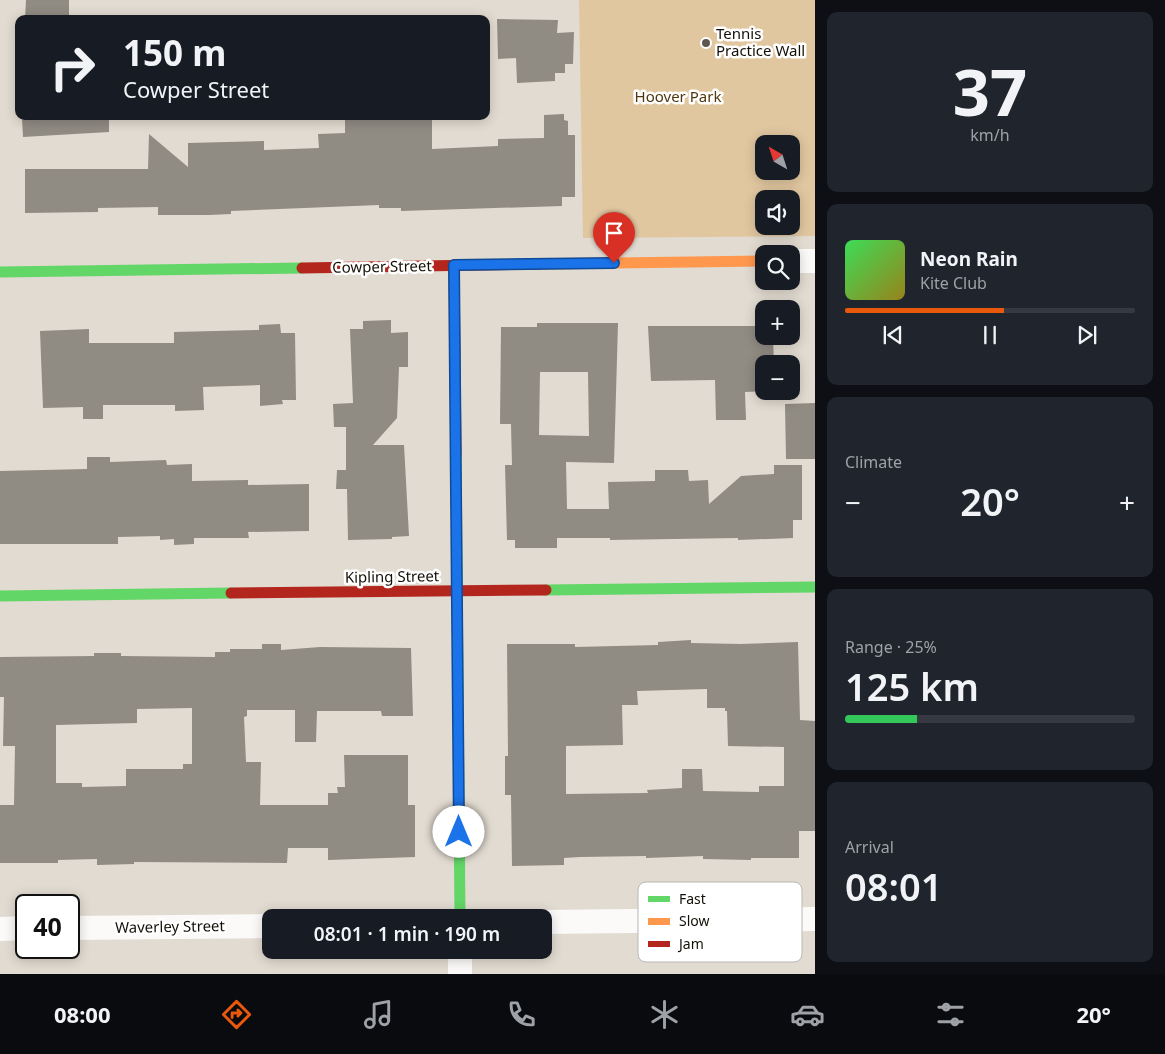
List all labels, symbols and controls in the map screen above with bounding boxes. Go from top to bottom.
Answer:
place label: Tennis Practice Wall [716,23,805,60]
text: 150 m [123,29,226,76]
icon: right [40,35,105,100]
marker: Tennis Practice Wall [700,37,712,49]
text: 37 [953,47,1027,135]
text: Cowper Street [123,74,269,104]
park label: Hoover Park [635,86,721,106]
text: km/h [970,124,1010,146]
north arrow [755,135,800,180]
map controls [755,135,800,400]
button: sound [755,190,800,235]
pin [593,212,635,263]
icon: arrive [600,219,628,247]
button: search [755,245,800,290]
text: Neon Rain [920,246,1018,272]
street label: Cowper Street [332,255,433,277]
text: Kite Club [920,272,987,294]
button: + [755,300,800,345]
icon: previous [879,321,907,349]
icon: pause [976,321,1004,349]
icon: next [1073,321,1101,349]
button: − [755,355,800,400]
text: Climate [845,451,902,473]
text: 20° [960,475,1020,527]
text: − [845,483,861,521]
text: + [1119,483,1135,521]
street label: Kipling Street [345,565,440,587]
text: Range · 25% [845,636,937,658]
text: 125 km [845,660,979,712]
position arrow [432,805,484,857]
text: Arrival [845,836,894,858]
text: 08:01 [845,860,942,912]
legend [638,882,802,962]
text: Fast [679,889,706,908]
speed limit sign: 40 [15,894,80,959]
text: Slow [679,911,710,930]
street label: Waverley Street [115,915,226,937]
text: 08:01 · 1 min · 190 m [314,921,500,947]
text: Jam [677,934,704,953]
icon: directions [219,997,254,1032]
icon: music [361,997,396,1032]
icon: phone [504,997,539,1032]
icon: climate [647,997,682,1032]
icon: car [790,997,825,1032]
icon: filters [933,997,968,1032]
text: 08:00 [54,999,111,1029]
text: 20° [1076,999,1111,1029]

